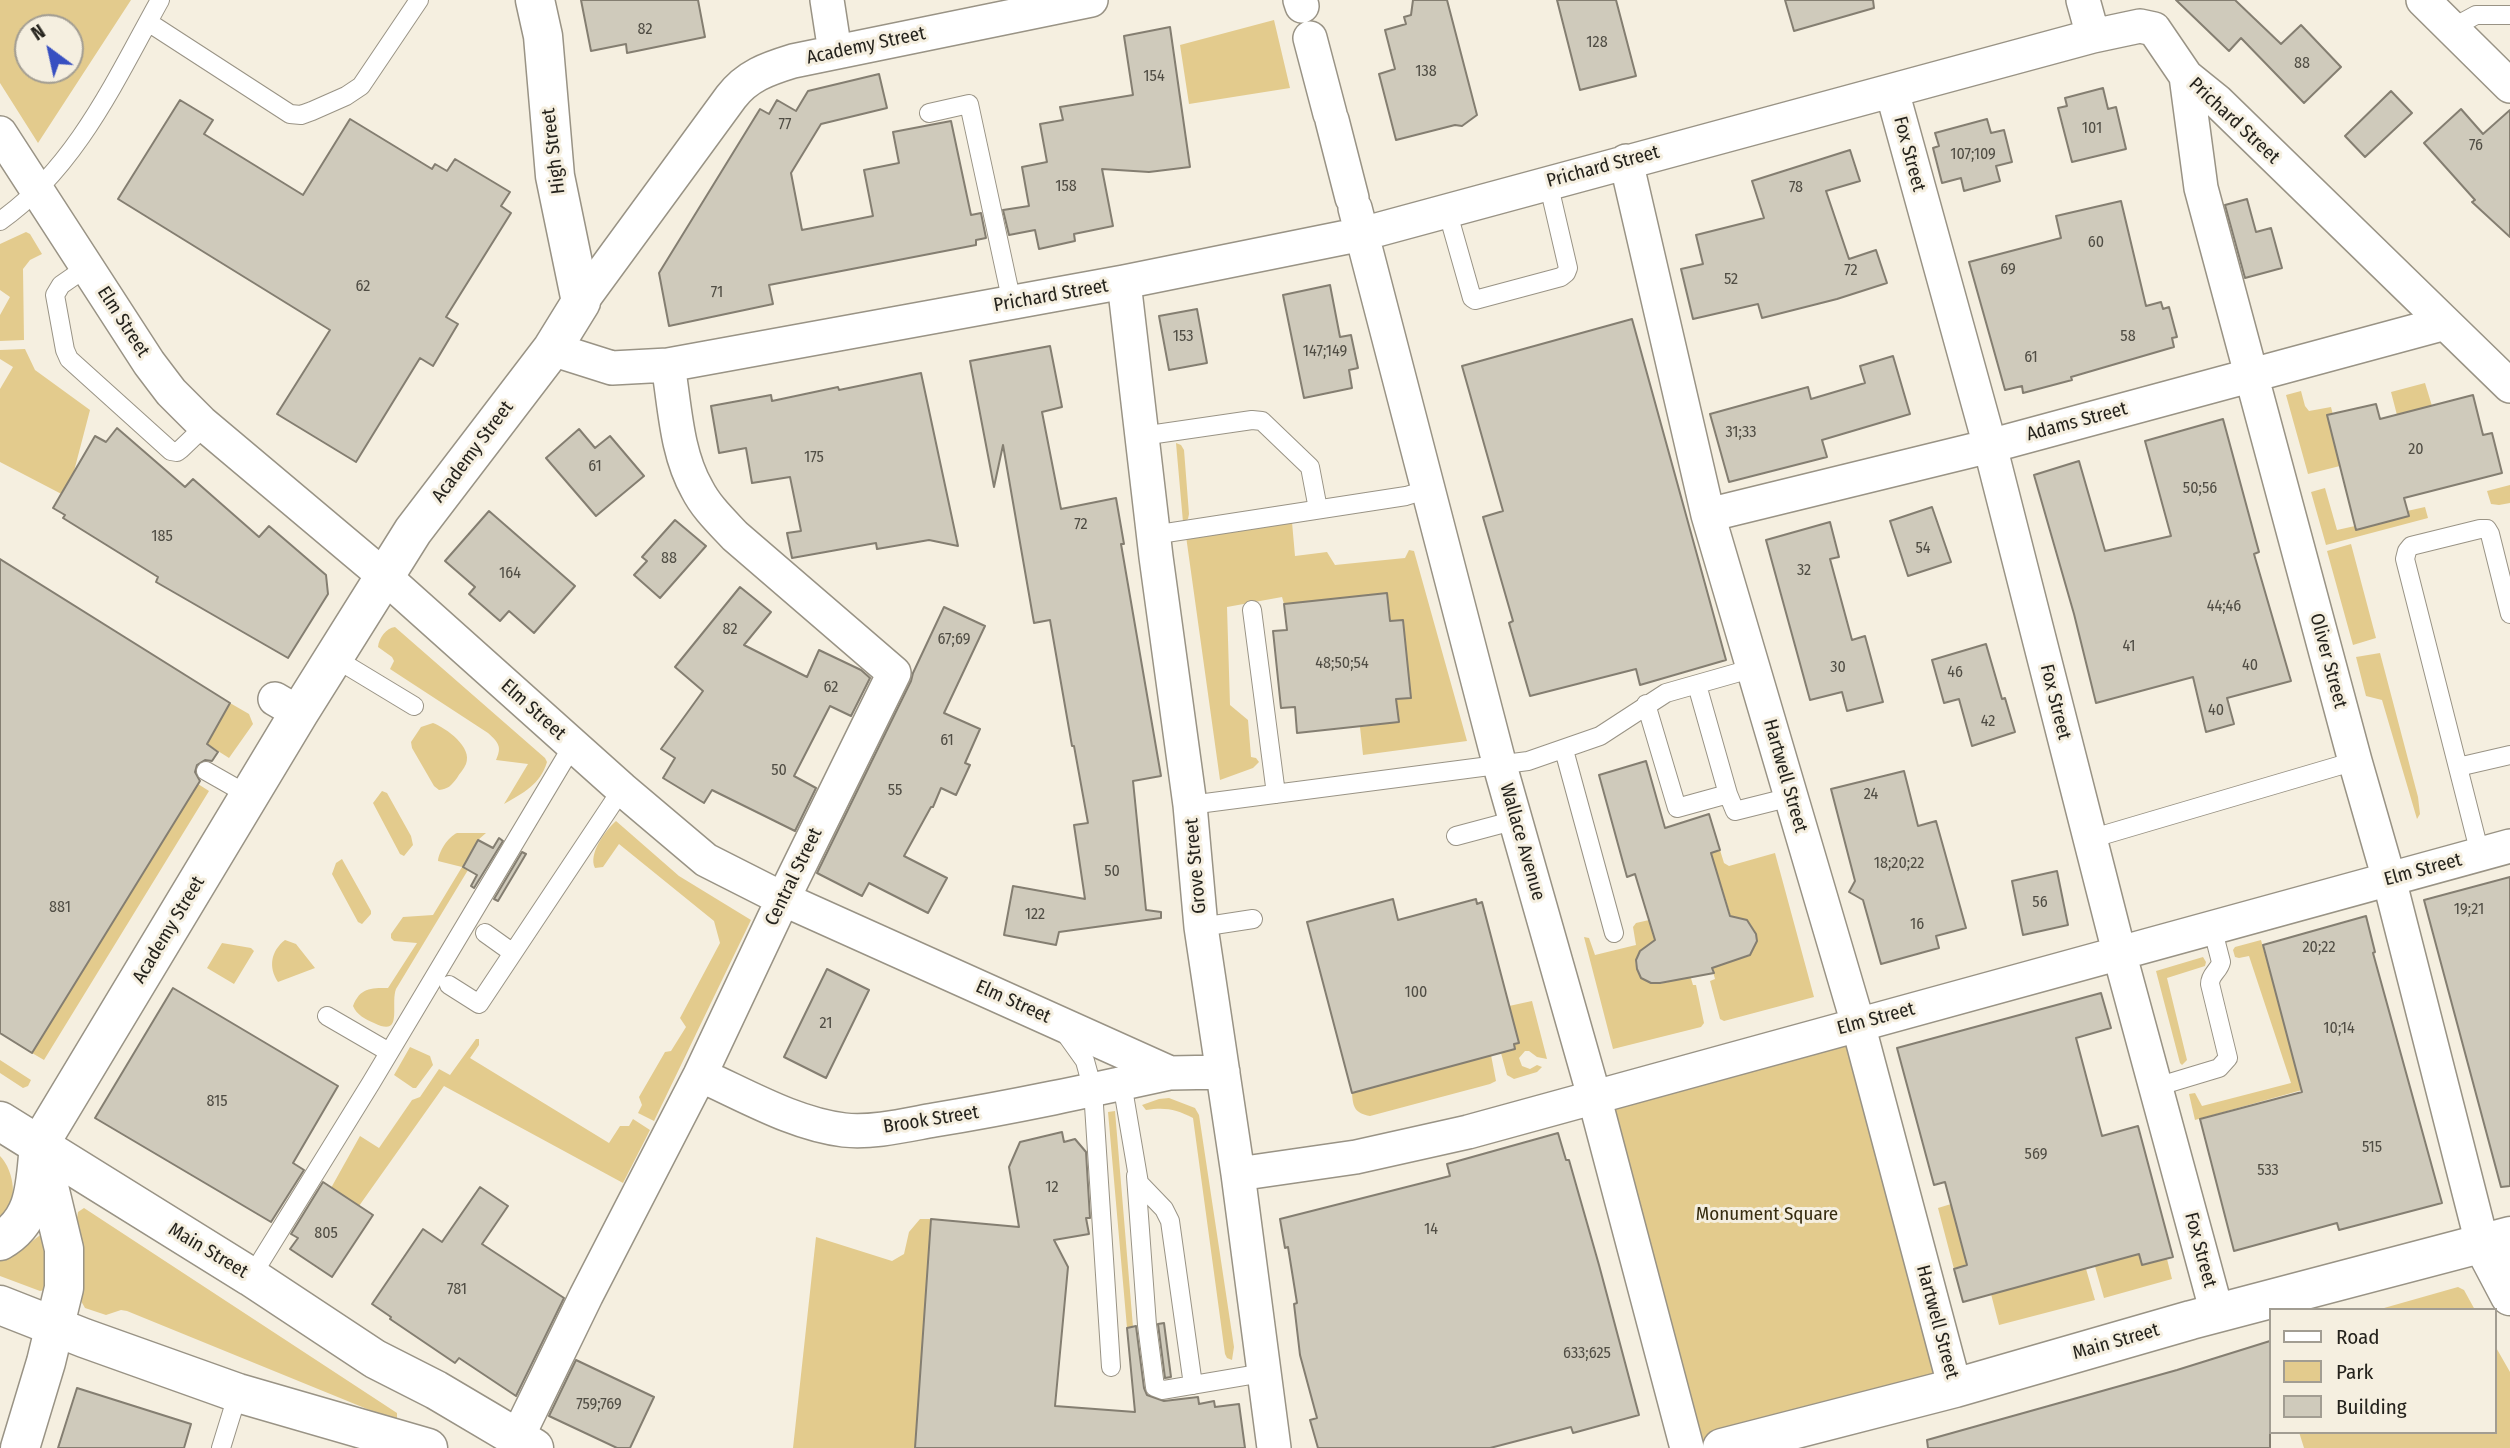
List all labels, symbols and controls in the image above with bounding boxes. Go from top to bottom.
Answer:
north arrow [14,14,84,84]
text: N [27,20,49,45]
house number: 82 [638,20,652,40]
street label: Academy Street [804,22,928,70]
house number: 128 [1586,33,1608,53]
house number: 88 [2294,54,2310,74]
house number: 138 [1415,62,1437,82]
house number: 154 [1143,67,1165,87]
street label: Prichard Street [2184,73,2284,169]
street label: High Street [537,107,571,195]
street label: Fox Street [1888,114,1930,194]
house number: 77 [778,115,792,135]
house number: 101 [2082,119,2102,139]
house number: 76 [2469,136,2483,156]
street label: Prichard Street [1544,141,1662,193]
house number: 107;109 [1950,145,1996,165]
house number: 158 [1055,177,1077,197]
house number: 78 [1789,178,1803,198]
house number: 60 [2088,233,2104,253]
house number: 69 [2000,260,2016,280]
house number: 72 [1844,261,1858,281]
house number: 52 [1724,270,1738,290]
street label: Prichard Street [992,275,1110,317]
house number: 62 [356,277,370,297]
street label: Elm Street [92,282,154,362]
house number: 71 [711,283,723,303]
house number: 153 [1173,327,1193,347]
house number: 58 [2120,327,2136,347]
house number: 147;149 [1303,342,1347,362]
house number: 61 [2024,348,2038,368]
street label: Academy Street [427,397,519,507]
street label: Adams Street [2024,398,2130,446]
house number: 31;33 [1725,423,1757,443]
house number: 20 [2408,440,2424,460]
house number: 175 [804,448,824,468]
house number: 61 [588,457,602,477]
house number: 50;56 [2183,479,2217,499]
house number: 72 [1074,515,1088,535]
house number: 185 [151,527,173,547]
house number: 54 [1915,539,1931,559]
house number: 88 [661,549,677,569]
house number: 32 [1797,561,1811,581]
house number: 164 [499,564,521,584]
house number: 44;46 [2207,597,2241,617]
street label: Oliver Street [2304,611,2352,711]
house number: 82 [723,620,737,640]
house number: 67;69 [938,630,970,650]
house number: 41 [2122,637,2136,657]
house number: 48;50;54 [1315,654,1369,674]
house number: 40 [2242,656,2258,676]
house number: 30 [1830,658,1846,678]
street label: Fox Street [2035,662,2075,742]
house number: 46 [1947,663,1963,683]
street label: Elm Street [496,675,570,745]
house number: 62 [824,678,838,698]
house number: 40 [2208,701,2224,721]
house number: 42 [1981,712,1995,732]
street label: Hartwell Street [1758,717,1812,835]
house number: 61 [940,731,954,751]
house number: 50 [771,761,787,781]
house number: 55 [888,781,902,801]
street label: Wallace Avenue [1494,781,1550,903]
house number: 24 [1864,785,1878,805]
street label: Grove Street [1180,817,1212,915]
street label: Central Street [760,824,828,930]
street label: Elm Street [2382,849,2464,891]
house number: 18;20;22 [1874,854,1924,874]
house number: 50 [1104,862,1120,882]
street label: Academy Street [128,872,210,988]
house number: 56 [2032,893,2048,913]
house number: 881 [49,898,71,918]
house number: 19;21 [2454,900,2484,920]
house number: 122 [1025,905,1045,925]
house number: 16 [1910,915,1924,935]
house number: 20;22 [2303,938,2335,958]
street label: Elm Street [972,975,1054,1029]
house number: 100 [1405,983,1427,1003]
street label: Elm Street [1835,998,1917,1040]
house number: 21 [820,1014,832,1034]
house number: 10;14 [2323,1019,2355,1039]
house number: 815 [206,1092,228,1112]
street label: Brook Street [882,1101,980,1139]
house number: 515 [2362,1138,2382,1158]
house number: 569 [2025,1145,2047,1165]
house number: 533 [2257,1161,2279,1181]
house number: 12 [1045,1178,1059,1198]
park label: Monument Square [1696,1204,1838,1226]
street label: Fox Street [2179,1210,2221,1290]
street label: Main Street [164,1218,252,1284]
house number: 14 [1424,1220,1438,1240]
house number: 805 [314,1224,338,1244]
street label: Hartwell Street [1911,1263,1963,1381]
house number: 781 [447,1280,467,1300]
legend [2268,1308,2496,1434]
street label: Main Street [2070,1319,2162,1365]
text: Road [2336,1324,2380,1350]
house number: 633;625 [1563,1344,1611,1364]
text: Park [2336,1359,2373,1385]
text: Building [2336,1394,2407,1420]
house number: 759;769 [576,1395,622,1415]

